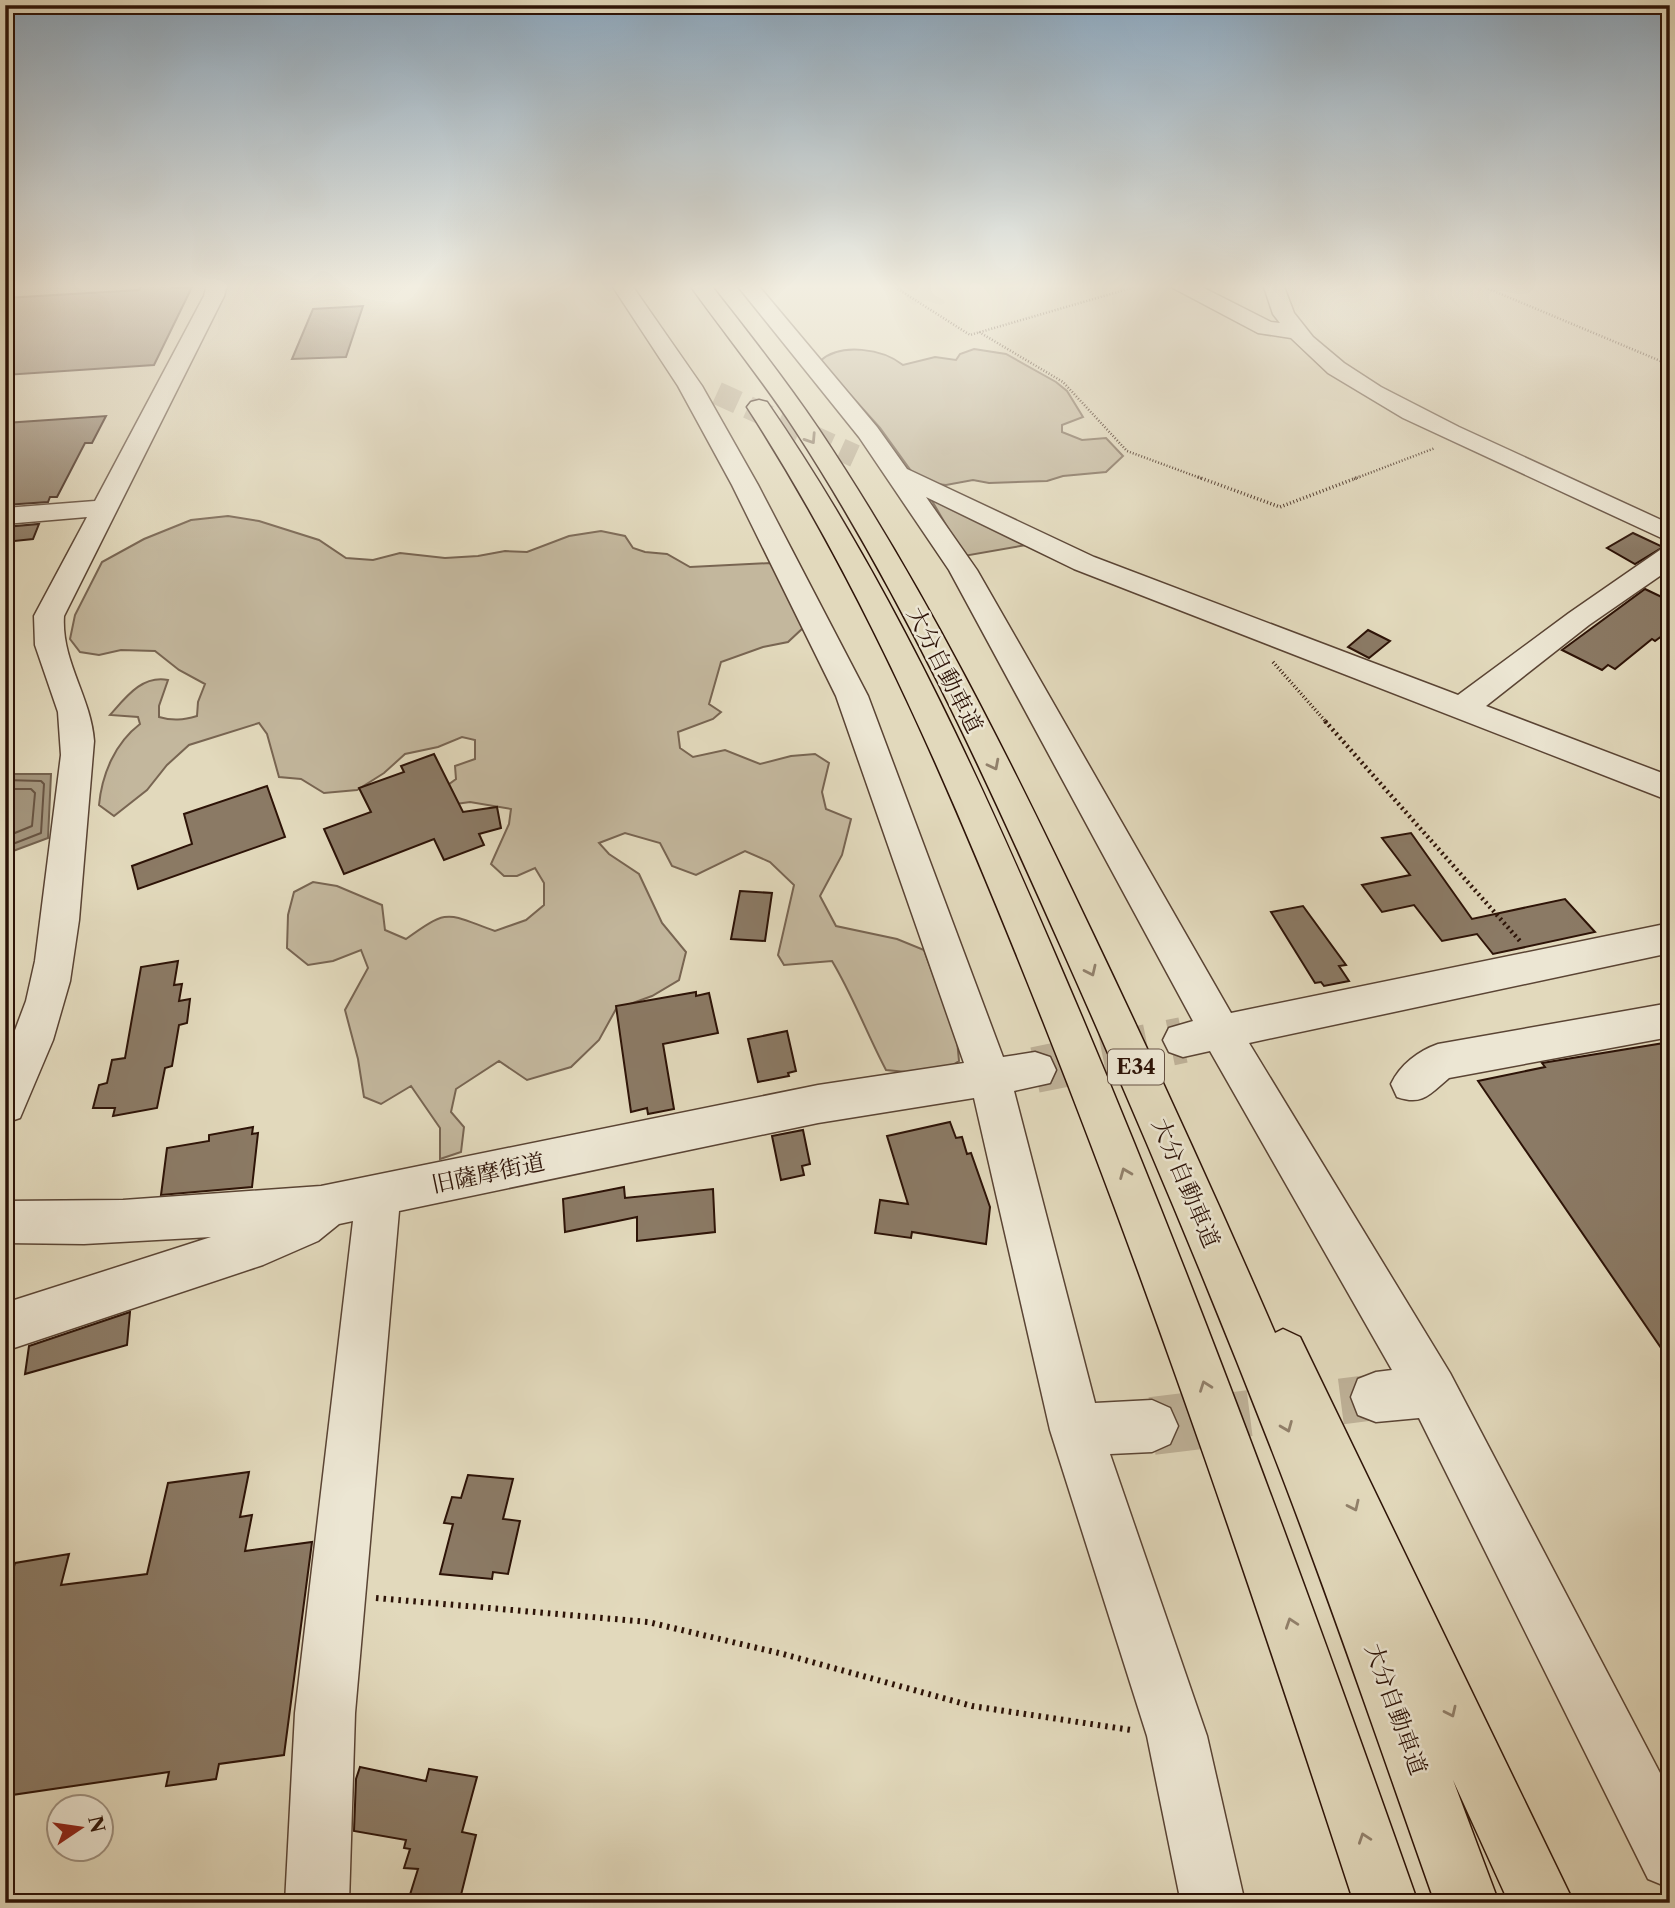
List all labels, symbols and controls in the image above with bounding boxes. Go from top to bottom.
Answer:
one-way arrow [803,431,816,444]
street label: 大分自動車道 [901,602,989,738]
one-way arrow [985,758,999,770]
one-way arrow [1083,963,1097,976]
road number: E34 [1108,1050,1164,1084]
street label: 大分自動車道 [1146,1114,1226,1252]
street label: 旧薩摩街道 [429,1147,547,1199]
one-way arrow [1120,1167,1134,1179]
one-way arrow [1199,1380,1213,1392]
one-way arrow [1278,1421,1292,1433]
one-way arrow [1346,1499,1360,1511]
one-way arrow [1285,1617,1299,1629]
street label: 大分自動車道 [1359,1639,1433,1779]
one-way arrow [1443,1705,1457,1717]
north arrow [46,1792,116,1862]
text: N [83,1814,109,1835]
one-way arrow [1358,1833,1372,1845]

